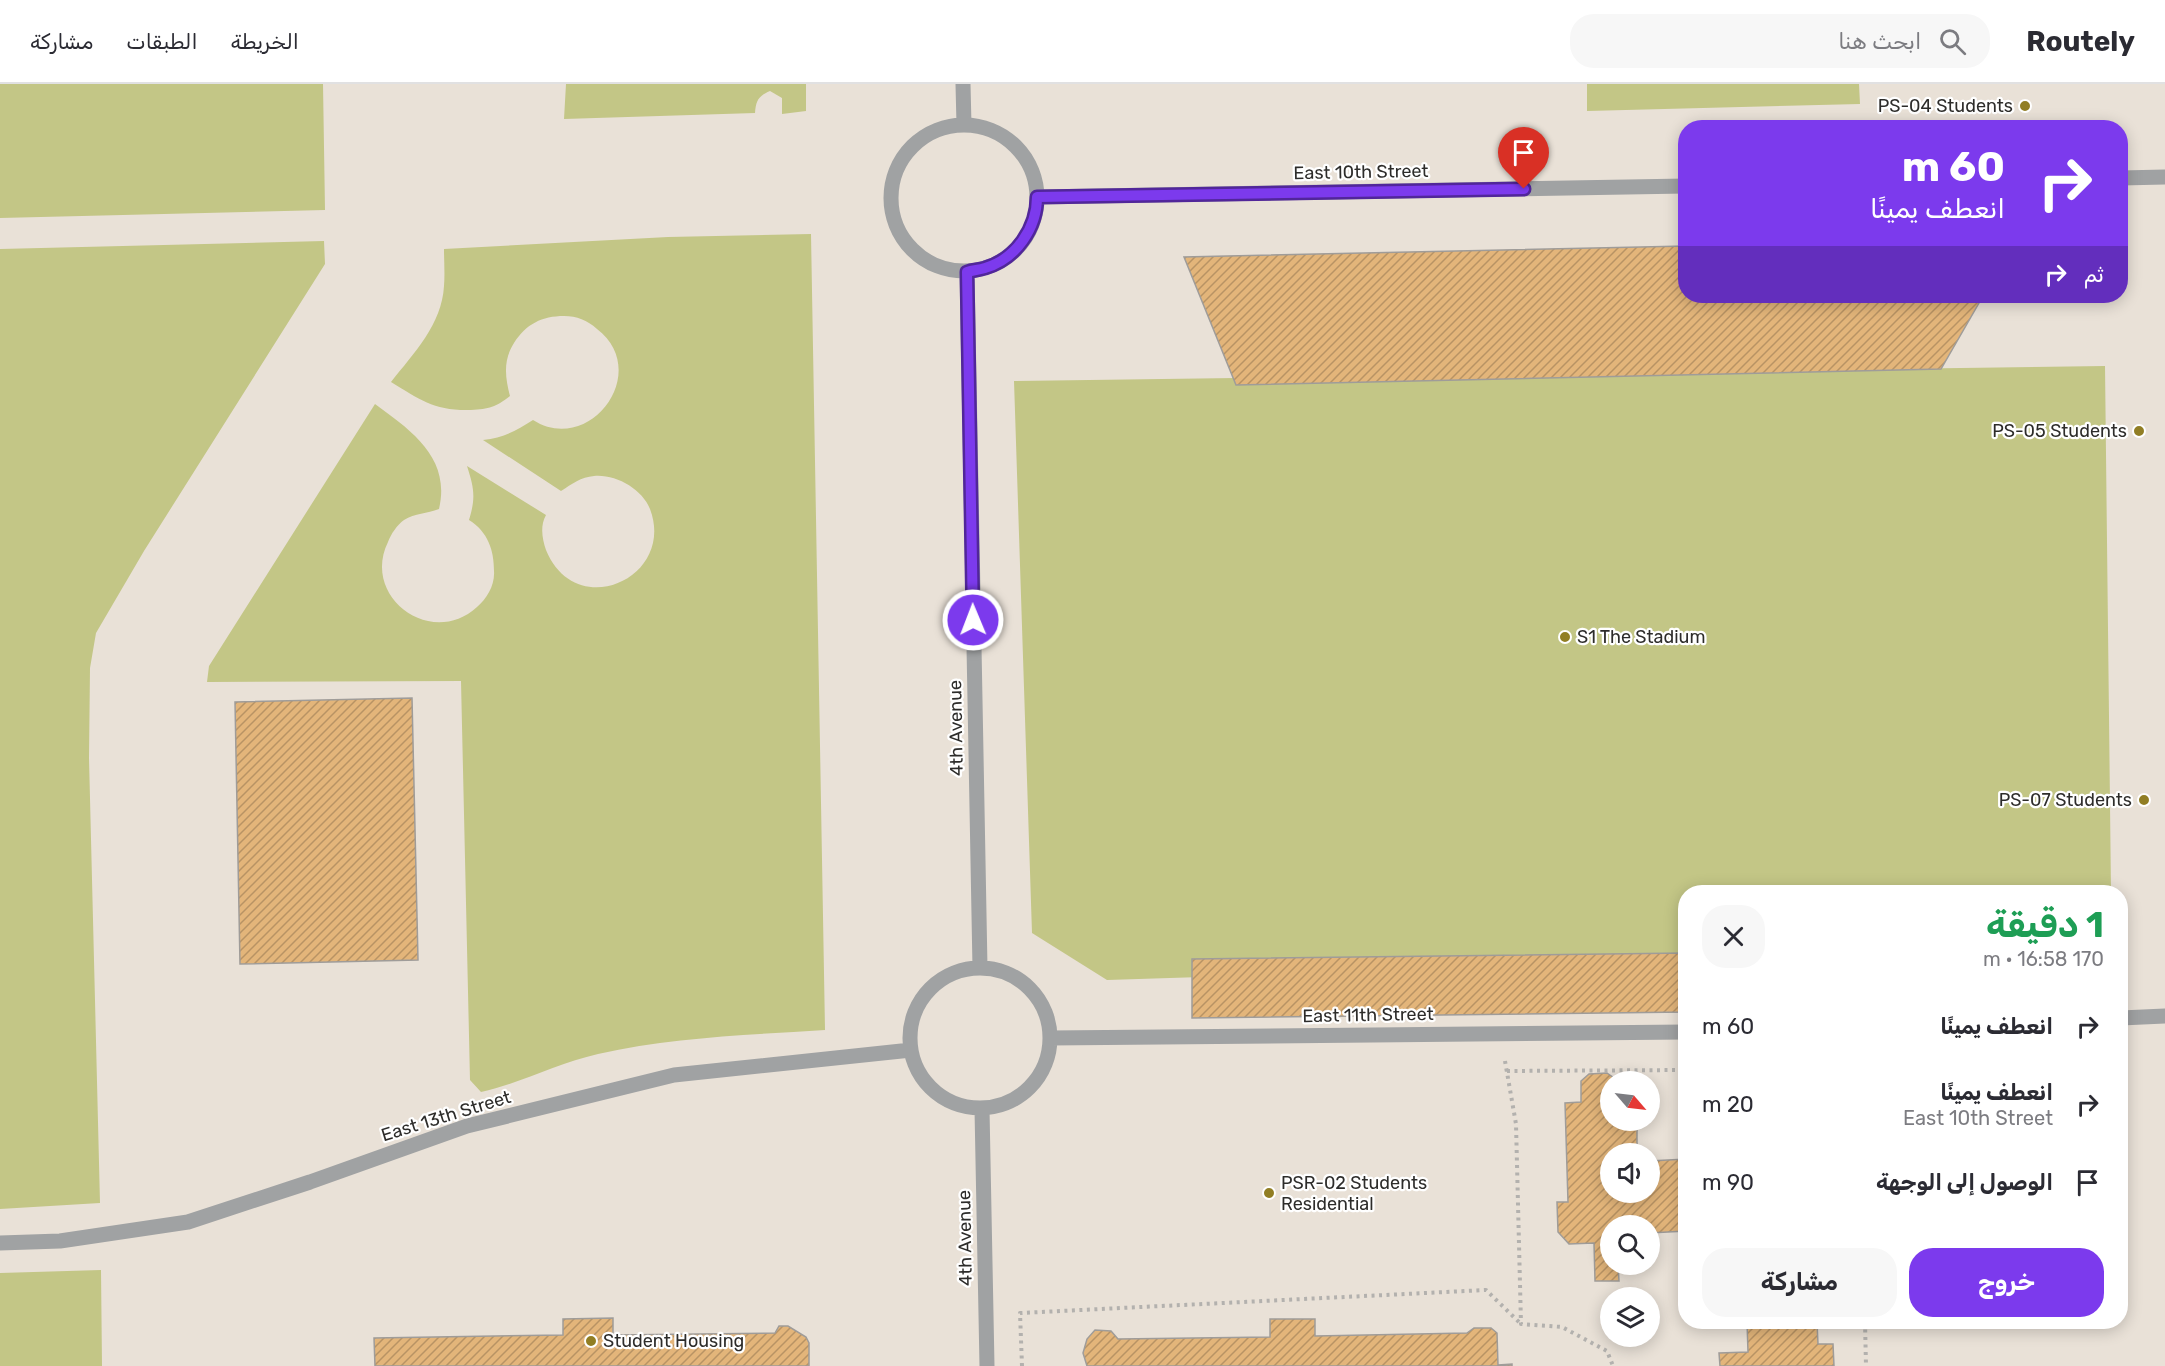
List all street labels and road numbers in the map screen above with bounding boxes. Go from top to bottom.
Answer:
street label: East 10th Street [1293,160,1429,184]
street label: 4th Avenue [944,680,968,776]
street label: East 11th Street [1302,1003,1434,1027]
street label: East 13th Street [379,1086,513,1146]
street label: 4th Avenue [953,1190,977,1286]

